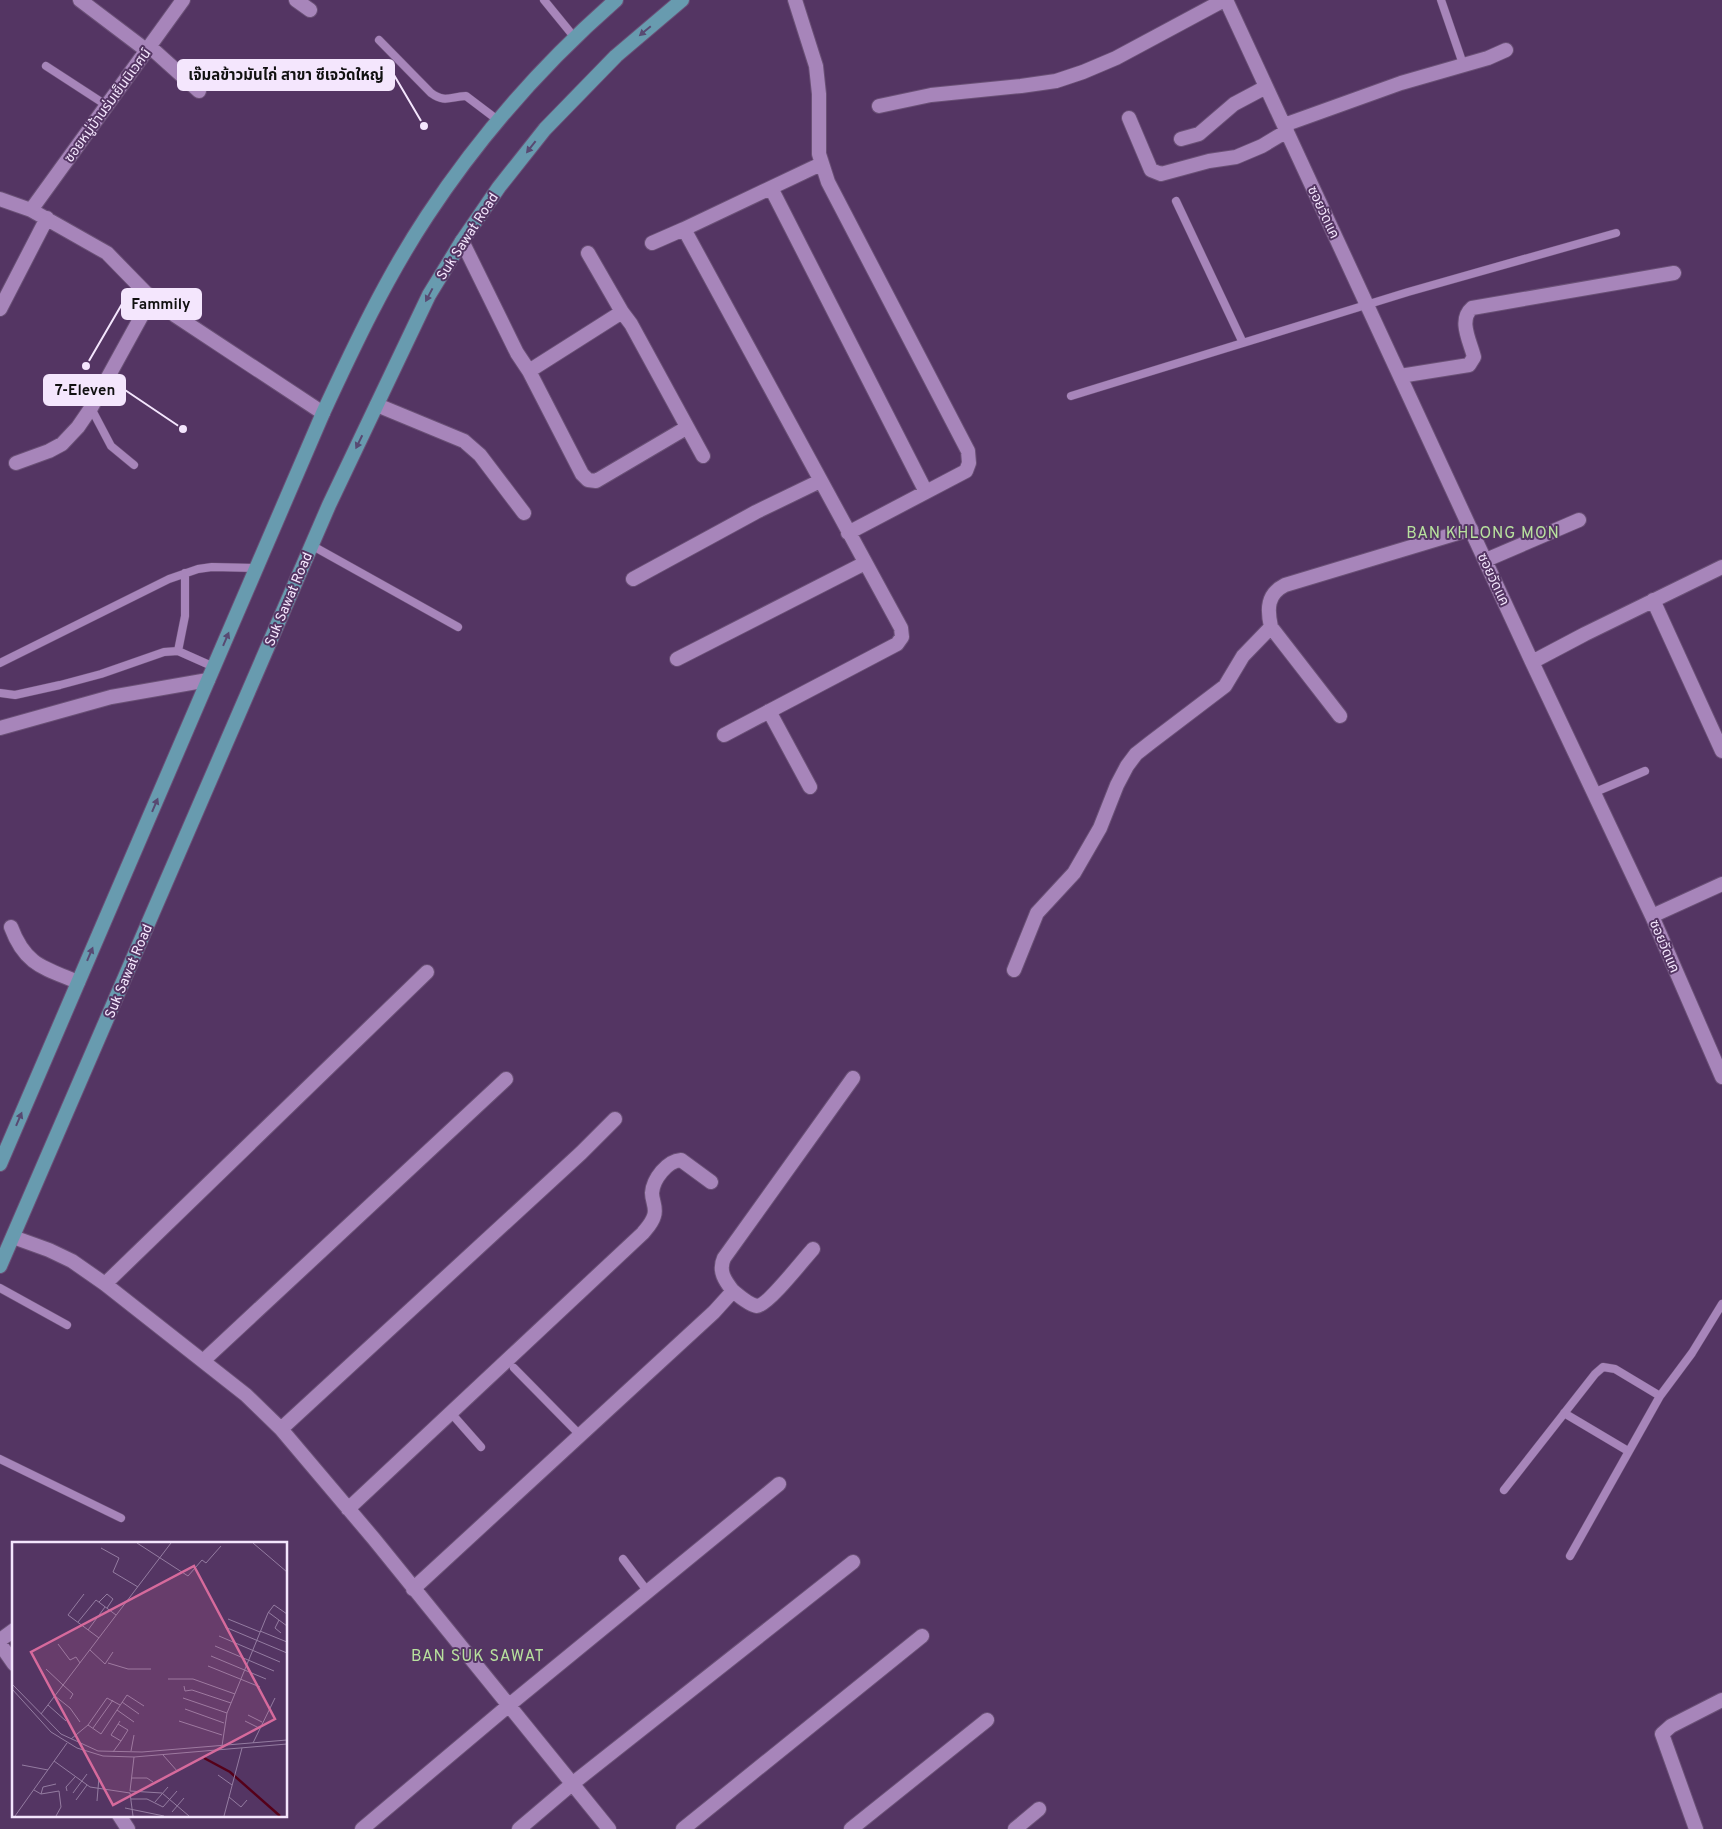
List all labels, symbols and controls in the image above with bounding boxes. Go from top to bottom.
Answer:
one-way arrow [639,26,652,37]
street label: ซอยหมู่บ้านร่มเย็นนิเวศน์ [60,45,155,166]
callout: เจ๊มลข้าวมันไก่ สาขา ซีเจวัดใหญ่ [178,60,394,90]
text: เจ๊มลข้าวมันไก่ สาขา ซีเจวัดใหญ่ [188,66,384,86]
one-way arrow [525,140,536,153]
street label: ซอยวัดแค [1303,184,1342,242]
street label: Suk Sawat Road [434,190,503,284]
one-way arrow [425,288,434,302]
callout: Fammily [122,289,201,319]
text: Fammily [131,296,191,315]
callout: 7-Eleven [44,375,125,405]
text: 7-Eleven [55,382,115,401]
one-way arrow [355,434,363,449]
district label: BAN KHLONG MON [1406,524,1560,544]
street label: Suk Sawat Road [262,550,317,649]
street label: ซอยวัดแค [1473,551,1512,609]
one-way arrow [222,632,230,646]
one-way arrow [151,797,159,812]
street label: ซอยวัดแค [1645,917,1682,976]
street label: Suk Sawat Road [102,922,157,1021]
one-way arrow [87,947,95,961]
one-way arrow [16,1112,24,1126]
inset map [12,1542,288,1816]
district label: BAN SUK SAWAT [411,1647,545,1667]

